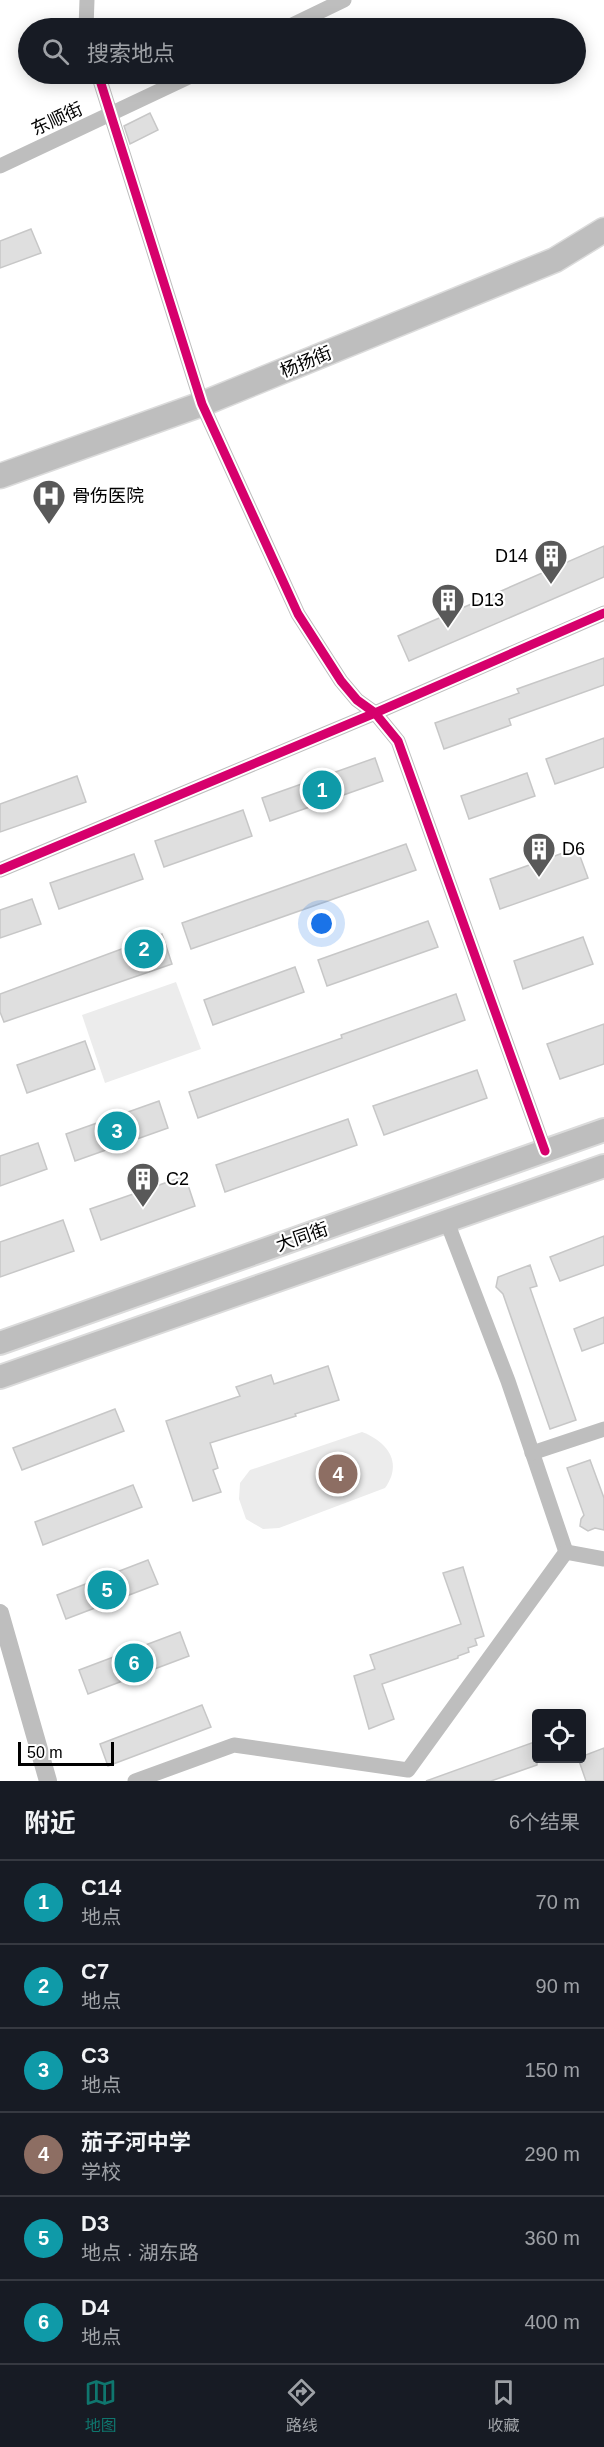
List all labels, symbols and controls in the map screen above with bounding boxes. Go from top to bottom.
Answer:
search box [18,18,586,84]
icon: search [39,35,72,68]
text: 搜索地点 [87,41,175,66]
street label: 东顺街 [28,99,86,139]
street label: 杨扬街 [277,343,335,381]
hospital icon: 骨伤医院 [31,478,67,525]
place label: 骨伤医院 [72,486,144,506]
building icon: D14 [533,538,569,585]
place label: D14 [495,546,528,566]
building icon: D13 [430,582,466,629]
place label: D13 [471,590,504,610]
pin: 1 [302,768,342,812]
building icon: D6 [521,831,557,878]
place label: D6 [562,839,585,859]
your location [307,909,336,938]
pin: 2 [124,926,164,972]
pin: 3 [98,1108,136,1154]
building icon: C2 [125,1161,161,1208]
place label: C2 [166,1169,189,1189]
street label: 大同街 [273,1219,331,1255]
pin: 4 [318,1452,358,1496]
pin: 5 [88,1568,126,1612]
pin: 6 [114,1640,154,1686]
map controls [532,1709,586,1763]
button: locate [532,1709,586,1763]
scale bar [18,1739,114,1766]
text: 50 m [27,1744,63,1761]
text: 附近 [24,1808,76,1838]
text: 6个结果 [509,1811,580,1833]
text: C14 [81,1875,121,1900]
text: 1 [38,1891,49,1913]
text: 70 m [536,1891,580,1913]
text: 地点 [81,1906,121,1928]
text: C7 [81,1959,109,1984]
text: 2 [38,1975,49,1997]
text: 90 m [536,1975,580,1997]
text: 地点 [81,1990,121,2012]
text: C3 [81,2043,109,2068]
text: 3 [38,2059,49,2081]
text: 150 m [524,2059,580,2081]
text: 地点 [81,2074,121,2096]
text: 茄子河中学 [81,2130,191,2155]
text: 4 [38,2143,49,2165]
text: 290 m [524,2143,580,2165]
text: 学校 [81,2161,121,2183]
text: D3 [81,2211,109,2236]
text: 5 [38,2227,49,2249]
text: 360 m [524,2227,580,2249]
text: 地点 · 湖东路 [81,2242,199,2264]
text: D4 [81,2295,109,2320]
text: 6 [38,2311,49,2333]
text: 400 m [524,2311,580,2333]
text: 地点 [81,2326,121,2348]
tab: 地图 [84,2376,117,2436]
tab: 路线 [285,2376,318,2436]
tab: 收藏 [487,2376,520,2436]

